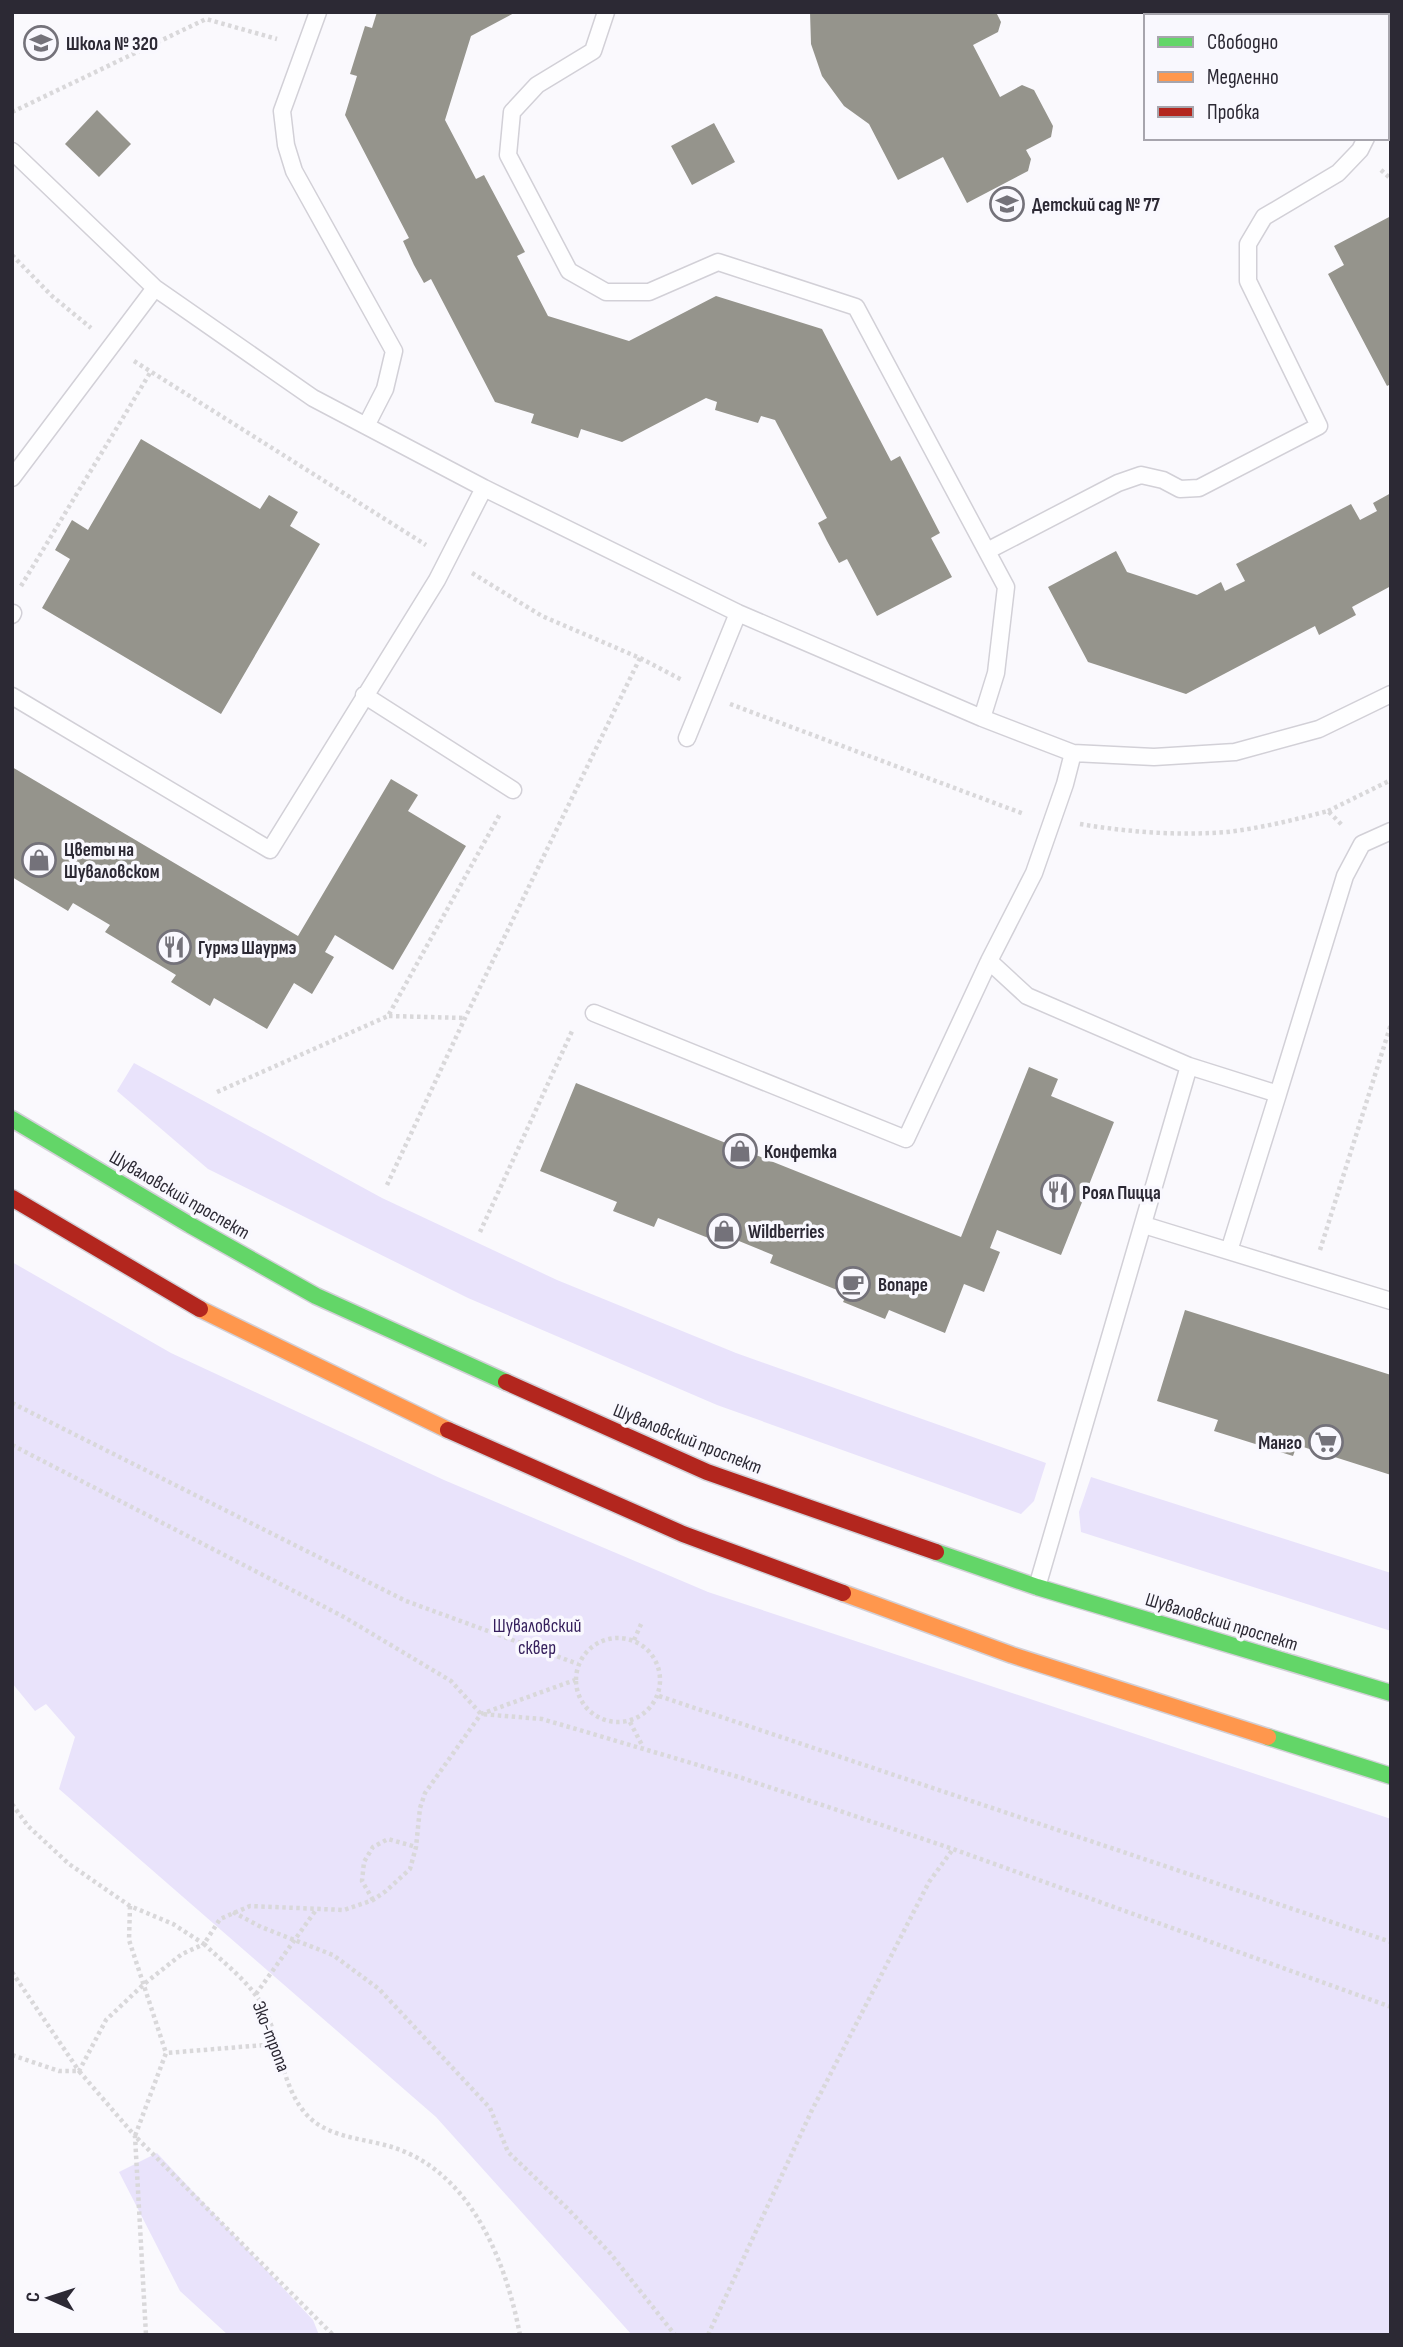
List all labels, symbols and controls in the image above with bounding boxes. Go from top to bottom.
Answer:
legend [1144,14,1389,140]
school or university icon: Школа № 320 [22,24,60,62]
text: Свободно [1207,30,1278,55]
place label: Школа № 320 [66,33,158,56]
text: Медленно [1207,65,1279,90]
text: Пробка [1207,100,1260,125]
school or university icon: Детский сад № 77 [988,185,1026,223]
place label: Детский сад № 77 [1032,194,1160,217]
place label: Цветы на Шуваловском [64,839,159,884]
shop icon: Цветы на Шуваловском [20,841,58,879]
restaurant icon: Гурмэ Шаурмэ [155,928,193,966]
place label: Гурмэ Шаурмэ [198,937,297,960]
shop icon: Конфетка [721,1132,759,1170]
place label: Конфетка [764,1141,837,1164]
street label: Шуваловский проспект [105,1146,254,1245]
restaurant icon: Роял Пицца [1039,1173,1077,1211]
place label: Роял Пицца [1082,1182,1161,1205]
shop icon: Wildberries [705,1212,743,1250]
place label: Wildberries [748,1221,825,1244]
cafe icon: Bonape [834,1265,872,1303]
place label: Bonape [878,1274,928,1297]
street label: Шуваловский проспект [610,1399,765,1480]
supermarket icon: Манго [1307,1423,1345,1461]
place label: Манго [1258,1432,1302,1455]
street label: Шуваловский проспект [1143,1588,1301,1657]
park label: Шуваловский сквер [493,1615,581,1660]
street label: Эко-тропа [247,1998,295,2075]
north arrow [14,2263,84,2333]
text: С [22,2291,45,2303]

